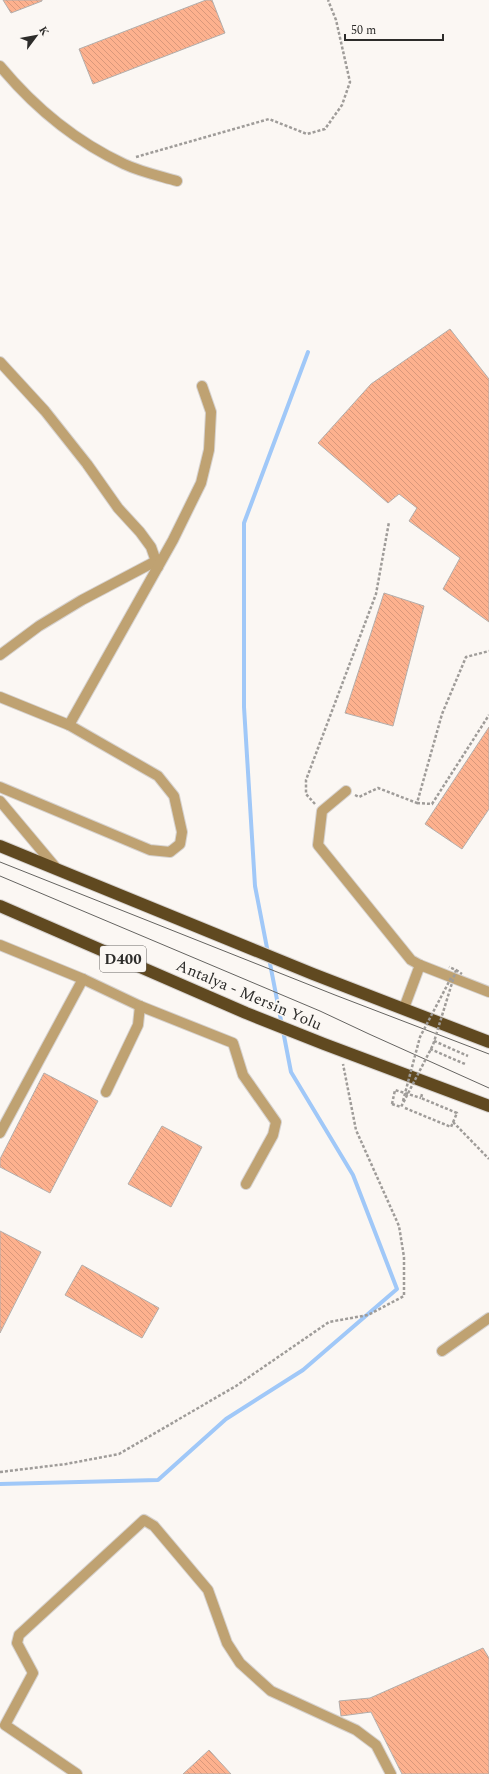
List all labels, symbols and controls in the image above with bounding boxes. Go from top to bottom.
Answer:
north arrow [16,16,56,56]
scale bar [345,16,443,42]
text: 50 m [351,21,376,40]
text: K [35,23,54,39]
road number: D400 [100,946,146,972]
street label: Antalya - Mersin Yolu [172,953,326,1037]

